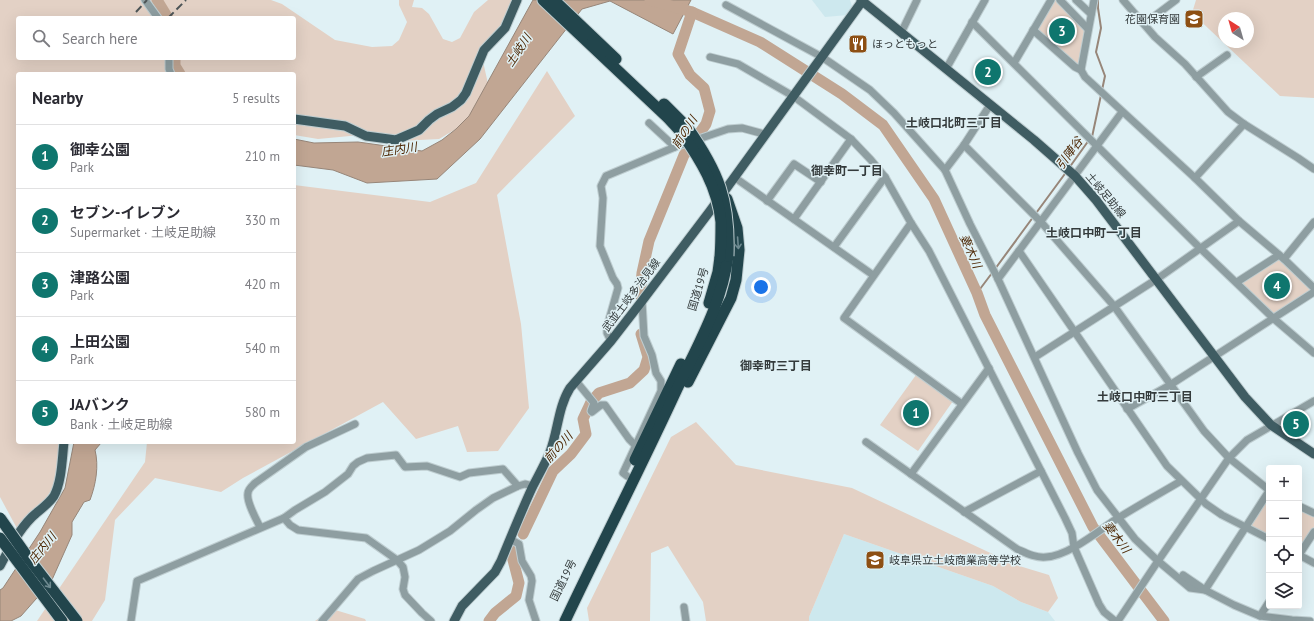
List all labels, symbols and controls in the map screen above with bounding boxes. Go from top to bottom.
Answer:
school or university icon: 花園保育園 [1183,8,1205,30]
place label: 花園保育園 [1125,12,1180,26]
north arrow [1218,12,1254,48]
search box [16,16,296,60]
pin: 3 [1049,16,1075,46]
icon: search [30,27,52,49]
text: Search here [62,29,138,48]
water label: 土岐川 [502,29,535,69]
restaurant icon: ほっともっと [847,33,869,55]
place label: ほっともっと [872,37,938,51]
pin: 2 [975,57,1001,87]
text: Nearby [32,87,83,109]
text: 5 results [232,90,280,107]
water label: 前の川 [668,111,701,151]
district label: 土岐口北町三丁目 [906,115,1002,130]
water label: 引陣谷 [1052,133,1086,172]
water label: 庄内川 [380,139,420,159]
text: 御幸公園 [70,140,130,159]
text: 1 [41,148,49,165]
text: 210 m [245,148,280,165]
text: Park [70,159,94,176]
district label: 御幸町一丁目 [811,163,883,178]
street label: 土岐足助線 [1083,169,1129,221]
text: セブン-イレブン [70,203,180,222]
text: 2 [41,212,49,229]
text: 330 m [245,212,280,229]
text: Supermarket · 土岐足助線 [70,224,216,241]
district label: 土岐口中町一丁目 [1046,225,1142,240]
water label: 妻木川 [957,231,986,272]
one-way arrow [735,236,742,249]
street label: 武並土岐多治見線 [599,256,663,334]
street label: 国道19号 [685,265,711,313]
text: 津路公園 [70,268,130,287]
pin: 4 [1264,271,1290,301]
text: 3 [41,276,49,293]
text: 420 m [245,276,280,293]
your location [751,277,771,297]
text: Park [70,287,94,304]
text: 上田公園 [70,332,130,351]
text: 4 [41,340,49,357]
text: 540 m [245,340,280,357]
text: Park [70,351,94,368]
district label: 御幸町三丁目 [740,358,812,373]
district label: 土岐口中町三丁目 [1097,389,1193,404]
text: JAバンク [70,395,130,414]
pin: 1 [903,398,929,428]
text: 5 [41,404,49,421]
text: 580 m [245,404,280,421]
pin: 5 [1283,409,1309,439]
text: Bank · 土岐足助線 [70,416,172,433]
water label: 前の川 [540,427,577,465]
map controls [1266,465,1302,609]
button: + [1266,465,1302,501]
button: − [1266,501,1302,537]
water label: 妻木川 [1100,518,1135,557]
water label: 庄内川 [25,528,60,567]
button: locate [1266,537,1302,573]
school or university icon: 岐阜県立土岐商業高等学校 [864,549,886,571]
place label: 岐阜県立土岐商業高等学校 [889,553,1021,567]
street label: 国道19号 [547,557,579,603]
button: layers [1266,573,1302,609]
one-way arrow [43,578,52,589]

